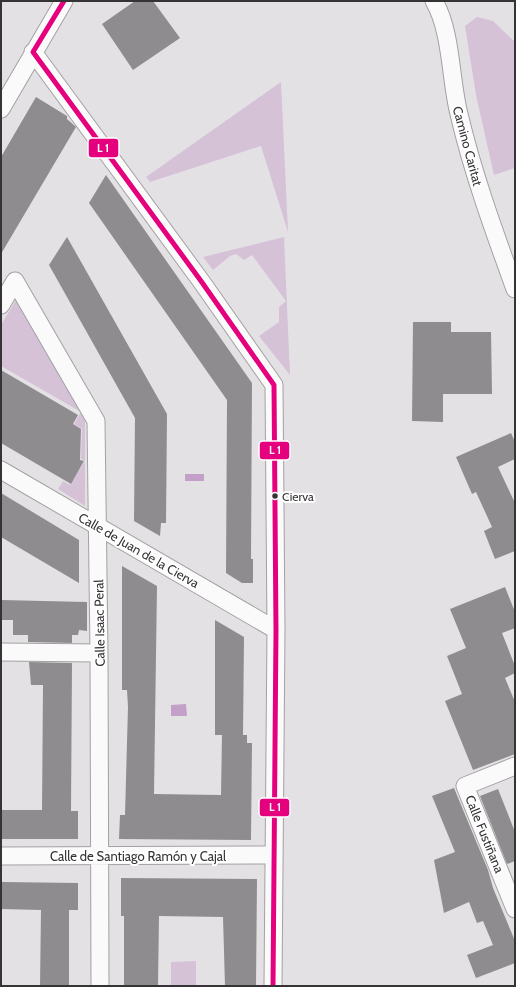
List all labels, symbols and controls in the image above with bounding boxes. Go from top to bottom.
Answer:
street label: Camino Caritat [450,104,486,188]
line badge: L 1 [88,138,119,158]
text: L 1 [97,141,109,155]
line badge: L 1 [259,441,290,460]
text: L 1 [269,443,281,457]
place label: Cierva [282,489,314,504]
marker: Cierva [270,491,280,501]
street label: Calle de Juan de la Cierva [76,509,203,591]
street label: Calle Isaac Peral [90,579,108,667]
street label: Calle Fustiñana [462,793,508,876]
line badge: L 1 [259,798,290,817]
text: L 1 [269,800,281,814]
street label: Calle de Santiago Ramón y Cajal [50,848,226,865]

